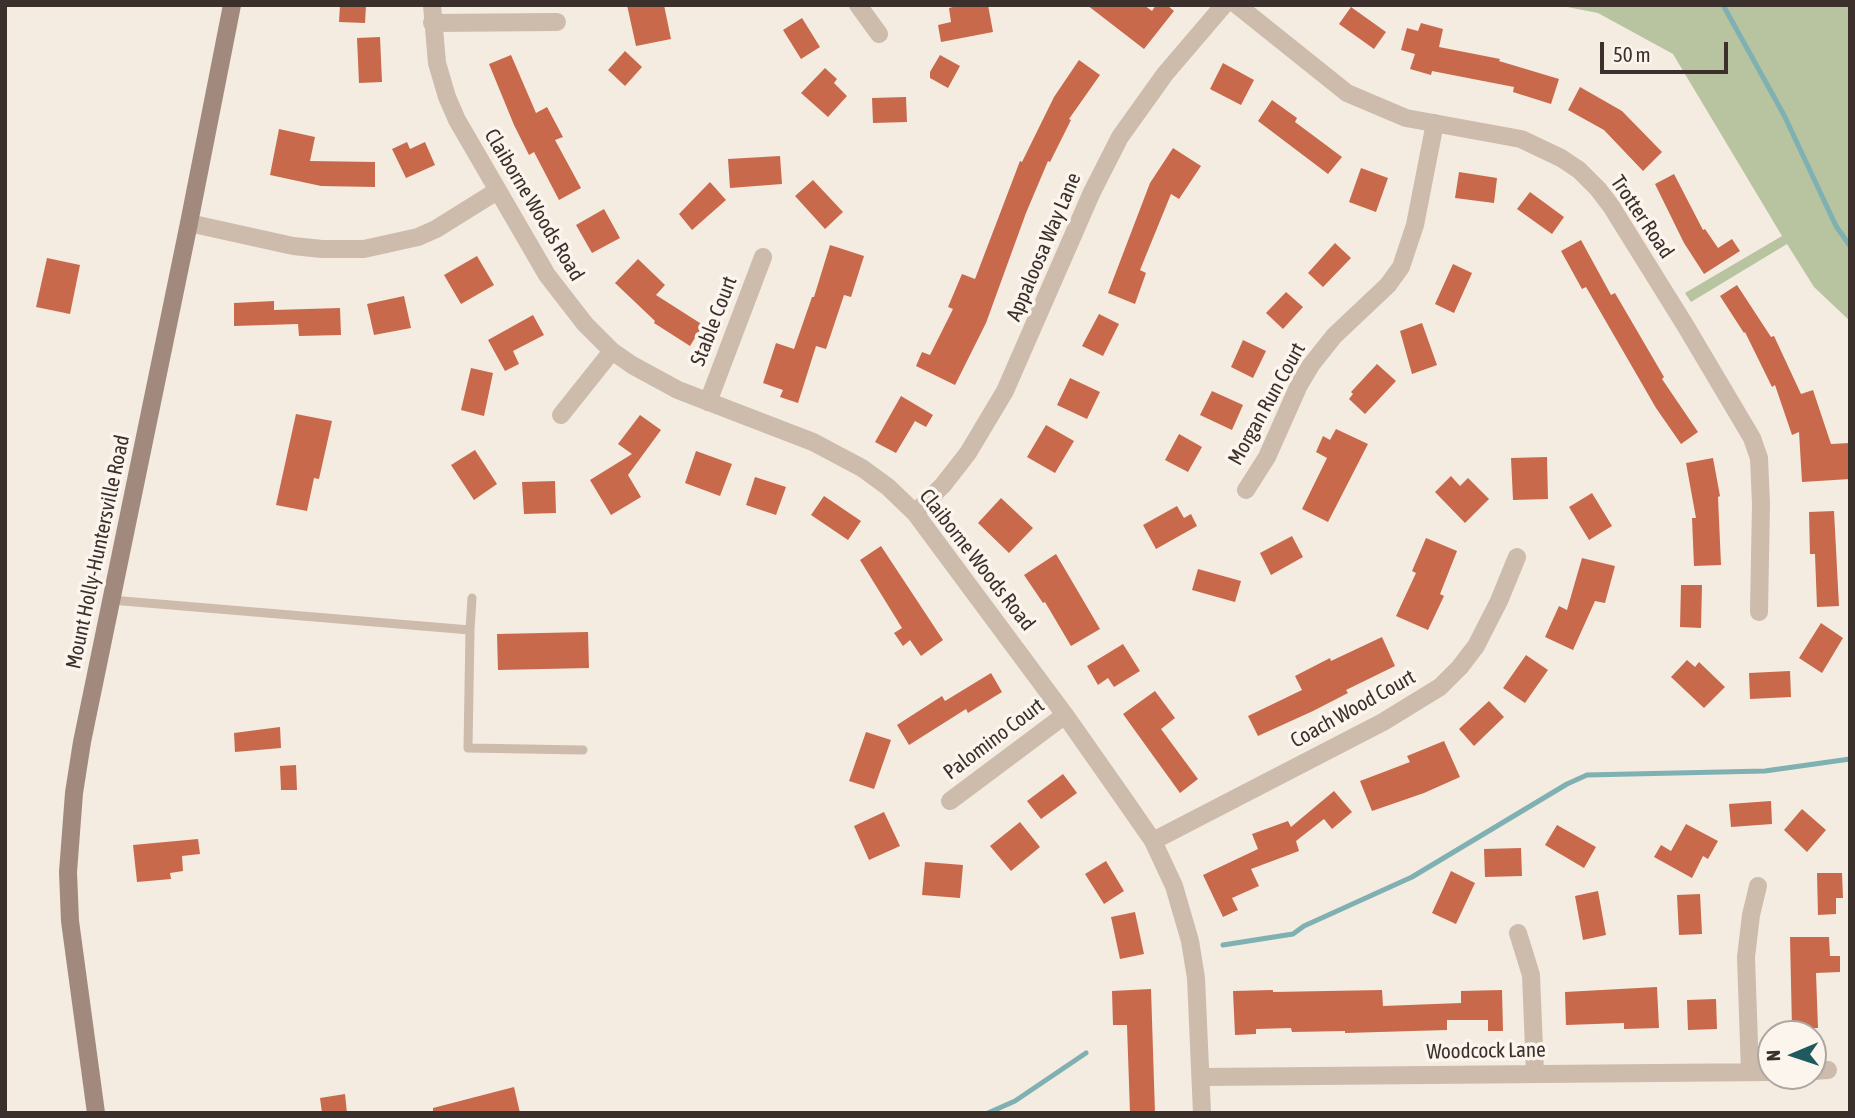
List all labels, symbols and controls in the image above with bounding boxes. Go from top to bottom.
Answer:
scale bar [1603,28,1731,72]
text: 50 m [1613,42,1651,66]
street label: Claiborne Woods Road [479,124,589,286]
street label: Appaloosa Way Lane [1001,169,1087,325]
street label: Trotter Road [1605,171,1679,263]
street label: Stable Court [685,273,743,369]
street label: Morgan Run Court [1223,338,1311,470]
street label: Mount Holly-Huntersville Road [61,433,135,671]
street label: Claiborne Woods Road [914,484,1040,636]
street label: Coach Wood Court [1286,664,1420,754]
street label: Palomino Court [939,693,1049,785]
north arrow [1757,1020,1827,1090]
street label: Woodcock Lane [1426,1037,1546,1065]
text: N [1762,1050,1784,1062]

